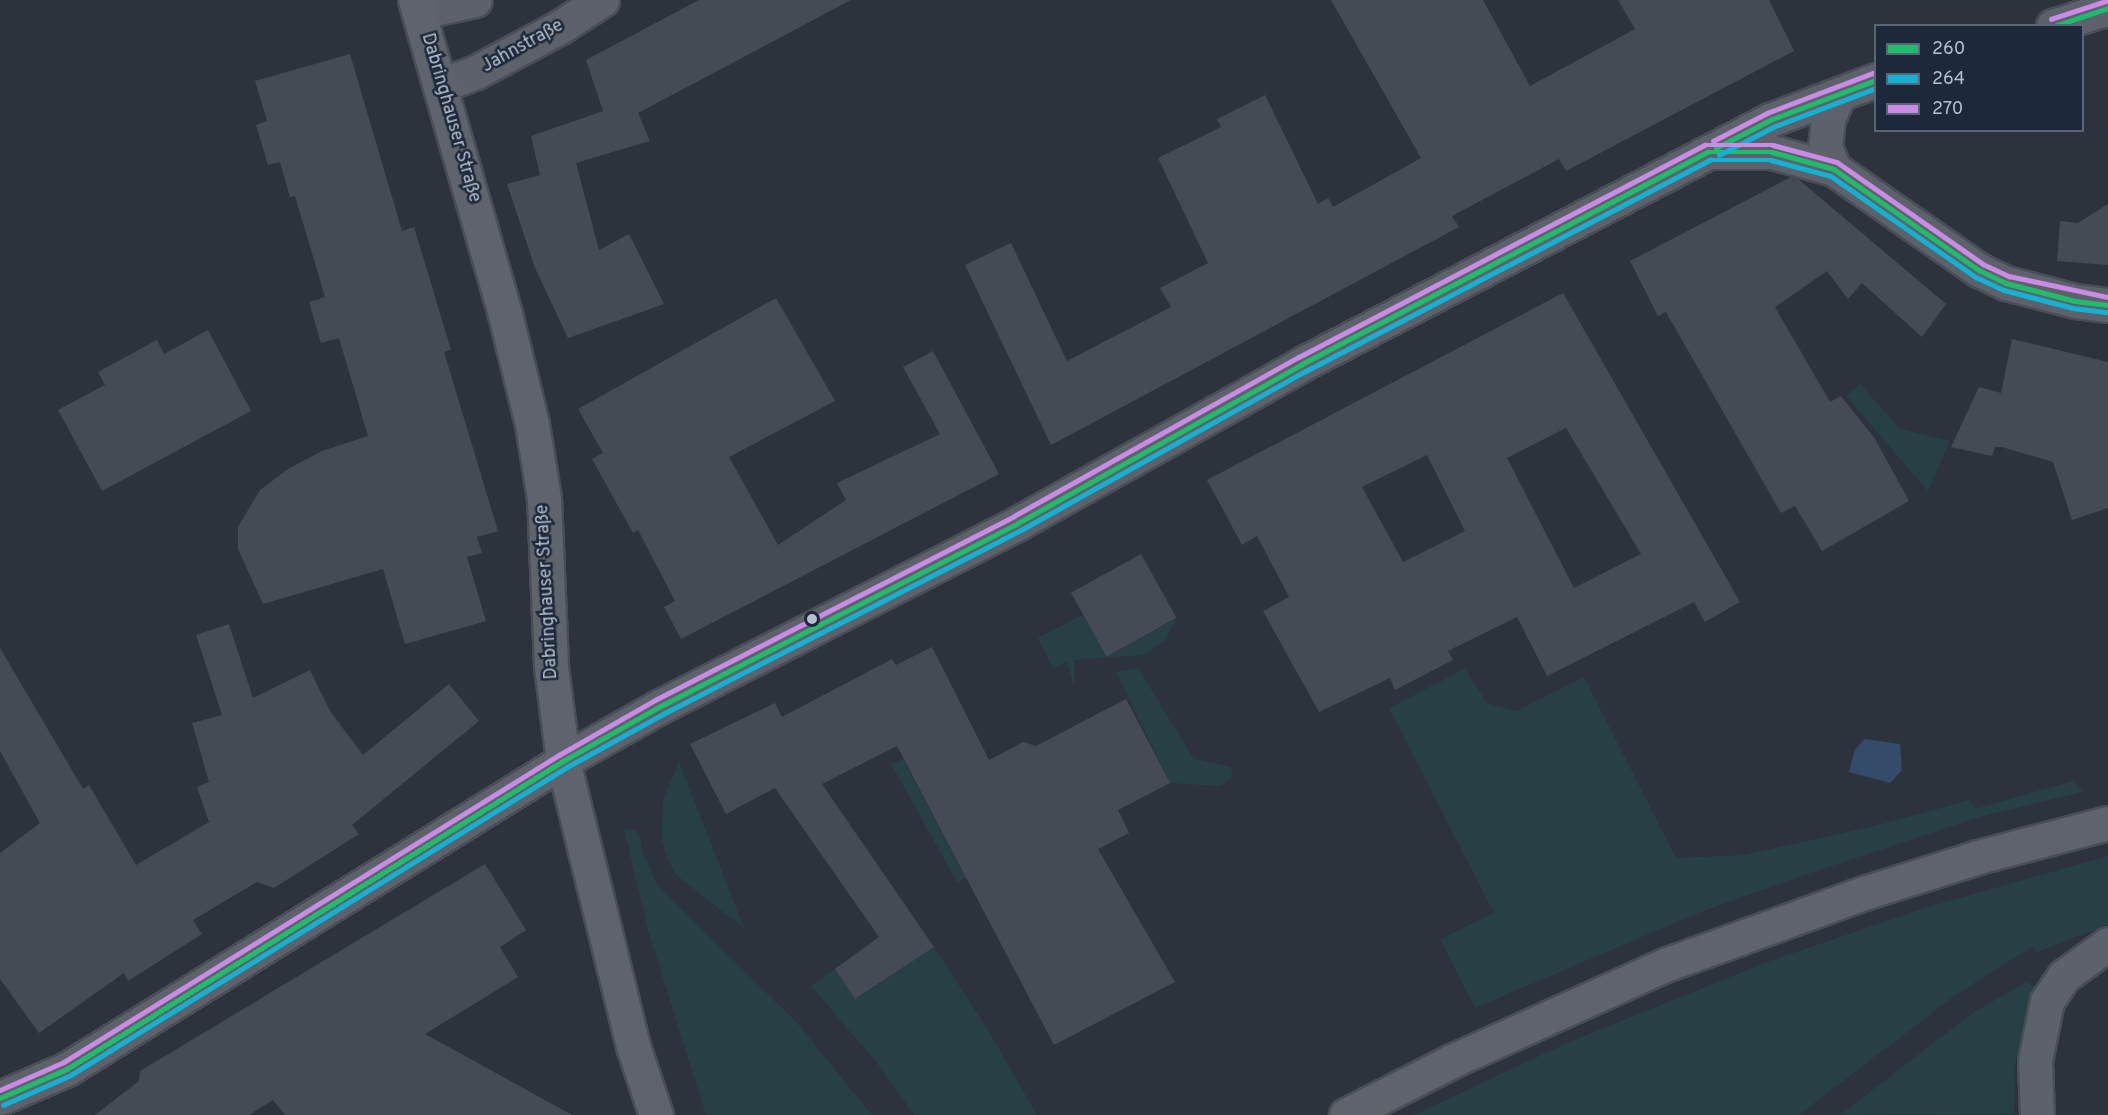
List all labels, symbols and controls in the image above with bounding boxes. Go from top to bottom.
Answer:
street label: Jahnstraße [478,16,568,78]
legend [1874,24,2084,132]
street label: Dabringhauser Straße [415,31,485,205]
text: 260 [1932,38,1965,61]
text: 264 [1932,68,1965,91]
text: 270 [1932,98,1963,121]
street label: Dabringhauser Straße [533,504,563,680]
unlabelled marker [806,613,818,625]

